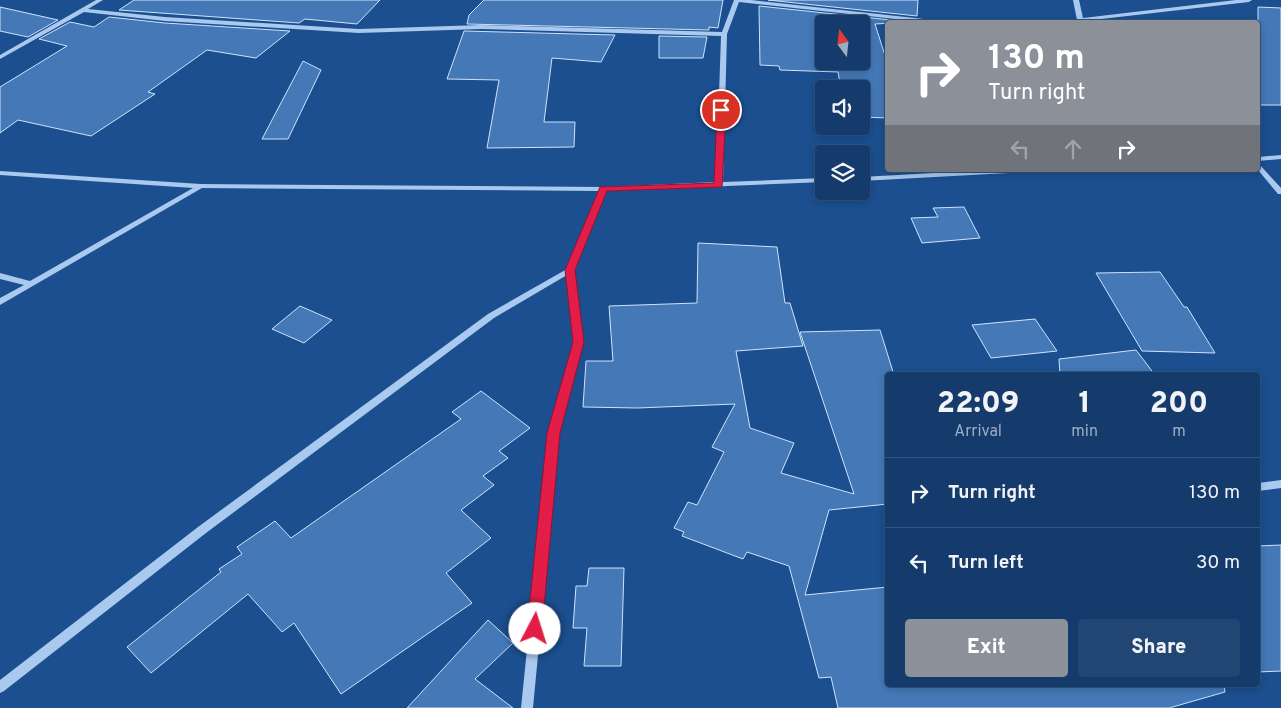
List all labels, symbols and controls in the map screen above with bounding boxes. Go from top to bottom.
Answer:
north arrow [815,15,870,70]
map controls [815,15,870,200]
text: 130 m [988,37,1085,81]
icon: right [905,40,970,105]
button: sound [815,80,870,135]
text: Turn right [988,80,1085,107]
pin [700,89,742,131]
icon: arrive [707,96,735,124]
icon: left [1006,135,1034,163]
icon: ahead [1059,135,1087,163]
icon: right [1112,135,1140,163]
button: layers [815,145,870,200]
text: 22:09 [937,386,1019,423]
text: 1 [1078,386,1091,423]
text: 200 [1150,386,1208,423]
text: Arrival [954,422,1002,442]
text: min [1071,422,1098,442]
text: m [1172,422,1186,442]
icon: right [905,479,933,507]
text: Turn right [948,481,1036,505]
text: 130 m [1189,481,1240,505]
icon: left [905,549,933,577]
text: Turn left [948,551,1024,575]
text: 30 m [1196,551,1240,575]
position arrow [508,602,560,654]
button: Exit [905,619,1068,677]
button: Share [1078,619,1240,677]

